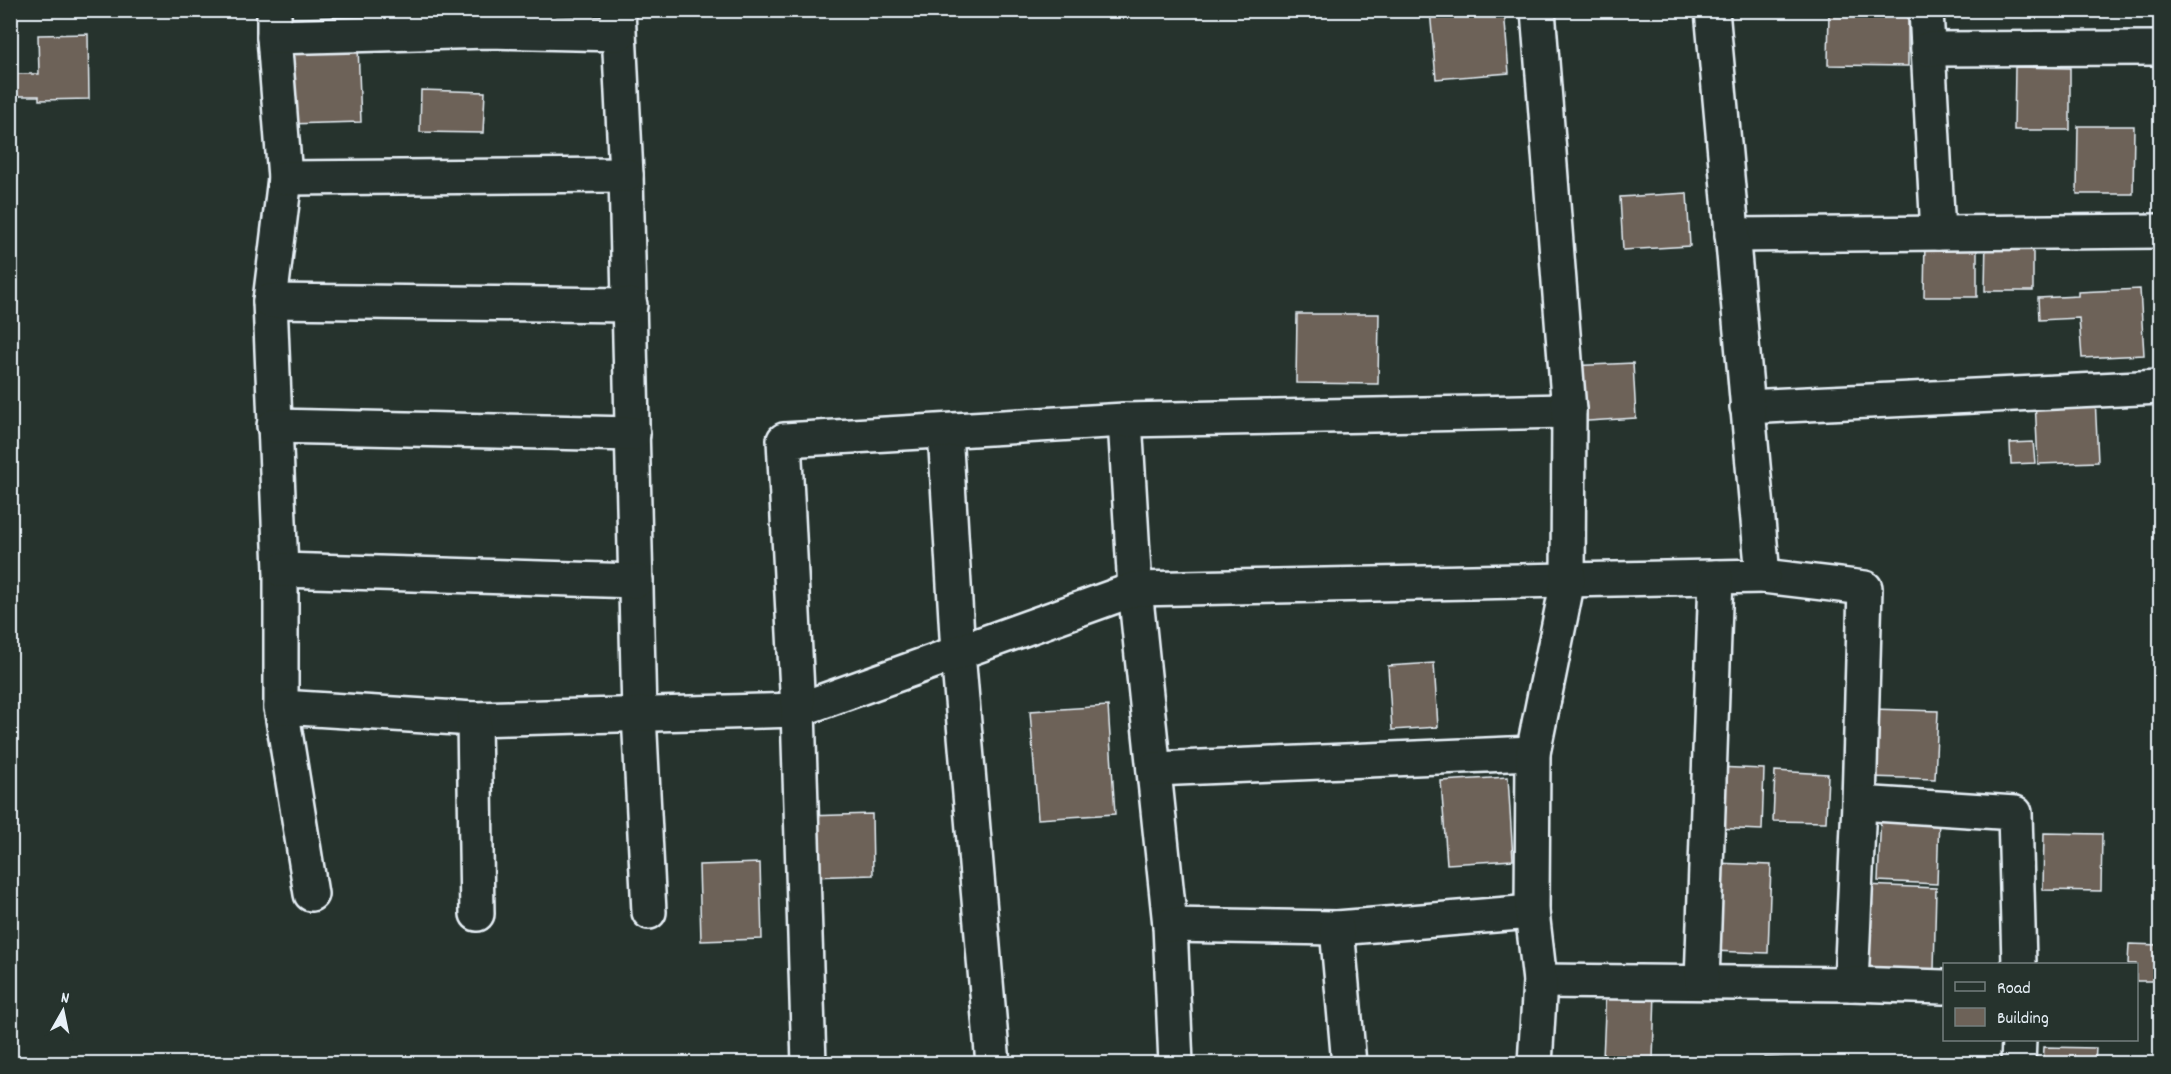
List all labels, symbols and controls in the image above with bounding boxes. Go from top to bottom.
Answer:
legend [1943,963,2138,1041]
text: Road [1997,977,2031,1002]
north arrow [33,981,93,1041]
text: N [59,987,71,1011]
text: Building [1997,1007,2049,1032]

